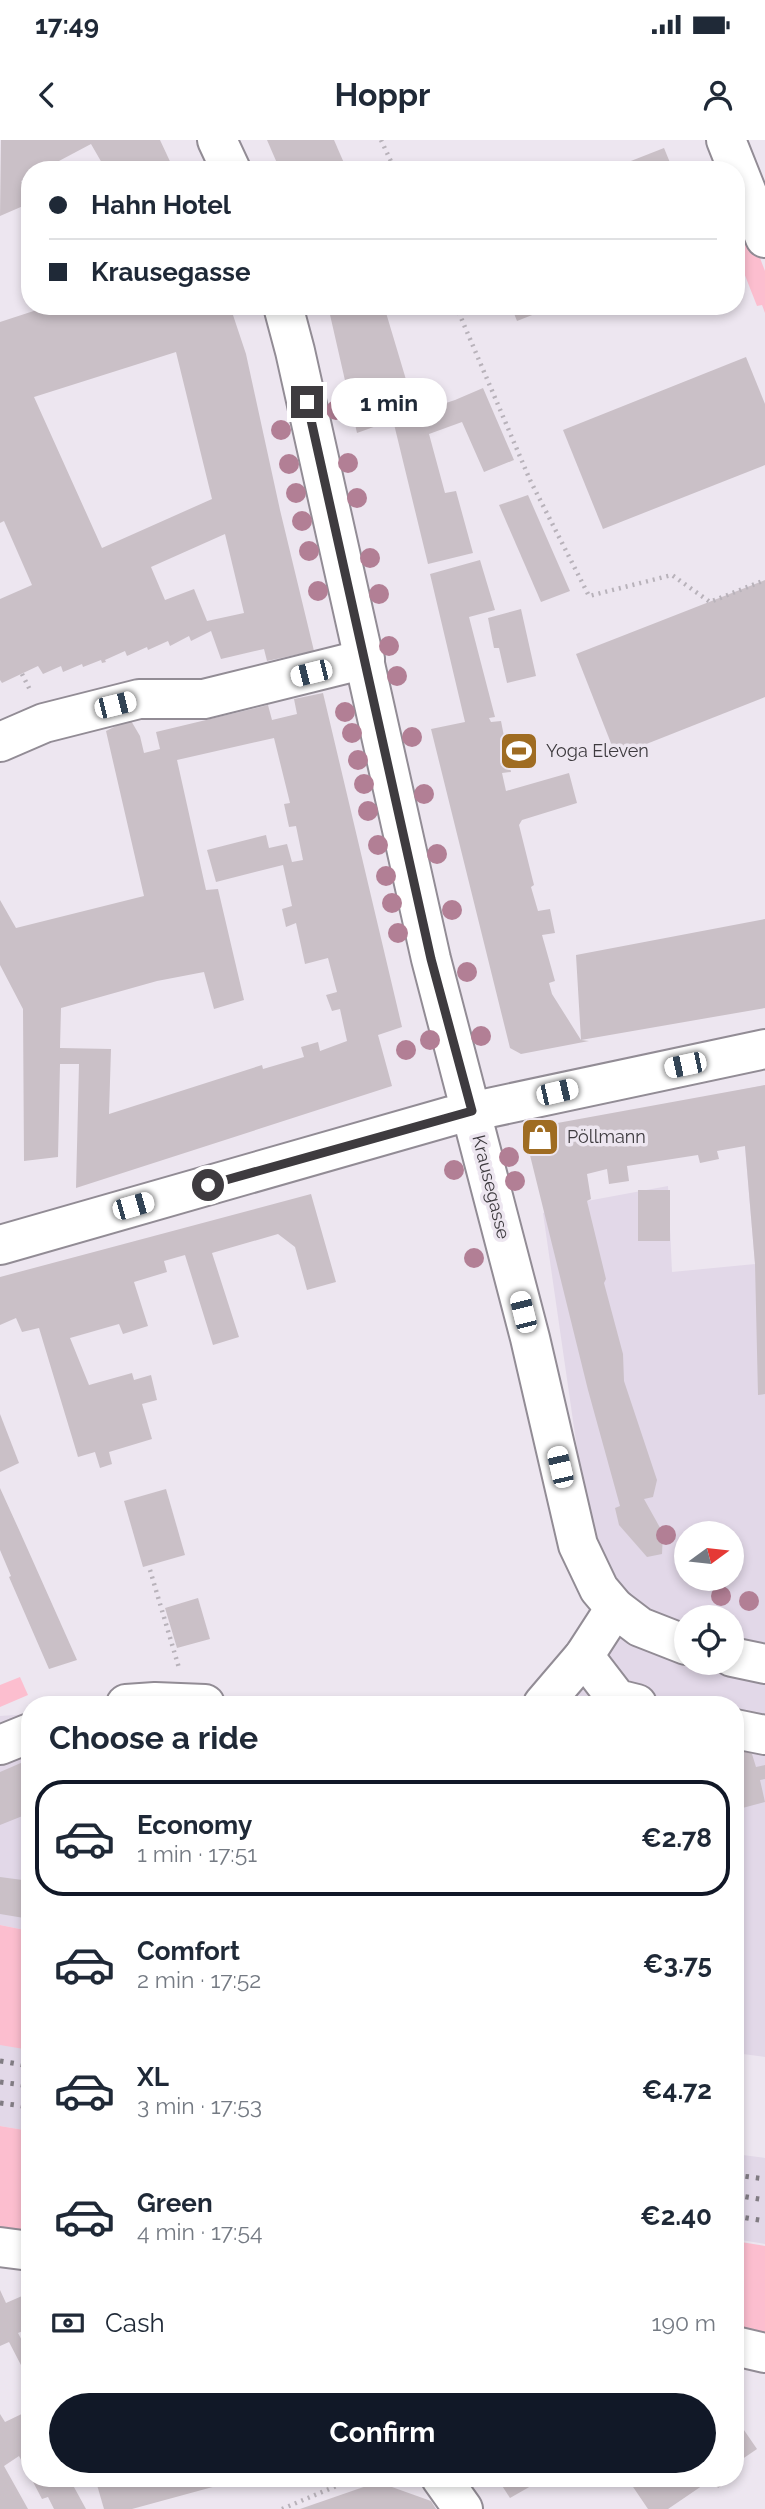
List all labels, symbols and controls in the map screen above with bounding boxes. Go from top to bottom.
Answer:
text: 17:49 [35,10,99,40]
icon: back [28,76,66,114]
text: Hoppr [335,76,430,113]
icon: person [699,76,737,114]
text: Hahn Hotel [91,190,231,220]
text: Krausegasse [91,257,250,287]
callout: 1 min [332,378,447,426]
route end [291,386,323,418]
text: 1 min [360,389,418,416]
car [289,658,334,688]
car [93,690,138,720]
sports icon: Yoga Eleven [498,730,540,772]
place label: Yoga Eleven [546,740,649,761]
car [663,1050,708,1080]
car [535,1077,580,1107]
shop icon: Pöllmann [519,1116,561,1158]
place label: Pöllmann [567,1126,646,1147]
street label: Krausegasse [468,1133,515,1242]
route start [192,1169,224,1201]
car [110,1190,157,1222]
car [508,1289,539,1335]
car [546,1444,575,1490]
north arrow [674,1521,744,1591]
map controls [674,1521,744,1675]
button: locate [674,1605,744,1675]
text: Choose a ride [49,1719,258,1756]
icon: car [53,1807,116,1870]
text: Economy [137,1810,252,1840]
text: €2.78 [641,1823,712,1853]
text: 1 min · 17:51 [137,1840,257,1867]
icon: car [53,1933,116,1996]
text: Comfort [137,1936,240,1966]
text: €3.75 [643,1949,712,1979]
text: 2 min · 17:52 [137,1966,261,1993]
icon: car [53,2059,116,2122]
text: XL [137,2062,169,2092]
text: €4.72 [642,2075,712,2105]
text: 3 min · 17:53 [137,2092,262,2119]
icon: car [53,2185,116,2248]
text: Green [137,2188,213,2218]
text: €2.40 [640,2201,712,2231]
text: 4 min · 17:54 [137,2218,263,2245]
icon: cash [49,2304,87,2342]
text: Cash [105,2308,165,2338]
text: 190 m [652,2309,716,2336]
button: Confirm [49,2393,716,2473]

